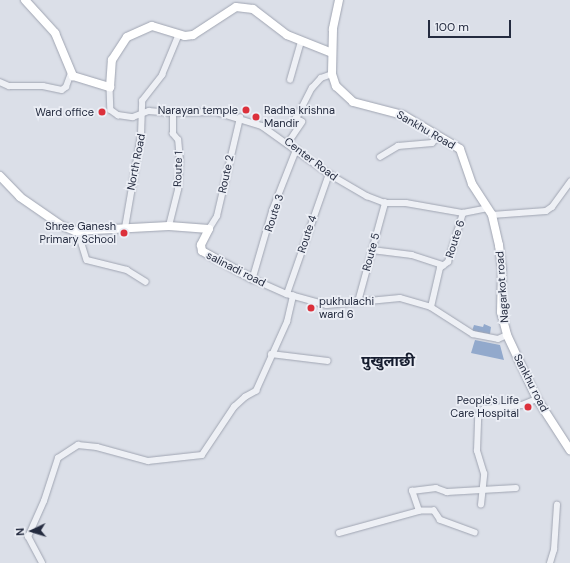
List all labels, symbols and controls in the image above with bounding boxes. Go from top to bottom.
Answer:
scale bar [430,12,513,38]
text: 100 m [435,19,469,35]
place label: Narayan temple [158,103,238,117]
place label: Radha krishna Mandir [264,104,335,130]
place label: Ward office [35,105,94,119]
marker: Narayan temple [241,105,251,115]
marker: Ward office [97,107,107,117]
street label: Sankhu Road [394,108,458,152]
marker: Radha krishna Mandir [251,112,261,122]
street label: North Road [124,133,148,191]
street label: Center Road [282,135,340,183]
street label: Route 1 [171,151,185,187]
street label: Route 2 [216,154,236,194]
street label: Route 3 [262,192,286,234]
street label: Route 4 [295,213,319,255]
street label: Route 6 [443,218,467,260]
place label: Shree Ganesh Primary School [40,220,116,246]
marker: Shree Ganesh Primary School [119,228,129,238]
street label: Route 5 [360,231,382,273]
street label: salinadi road [204,248,268,290]
street label: Nagarkot road [493,251,511,323]
place label: pukhulachi ward 6 [319,295,374,321]
marker: pukhulachi ward 6 [306,303,316,313]
street label: Sankhu road [511,352,551,414]
district label: पुखुलाछी [361,353,415,371]
place label: People's Life Care Hospital [450,394,519,420]
marker: People's Life Care Hospital [522,401,534,413]
north arrow [12,511,52,551]
text: N [13,527,27,536]

